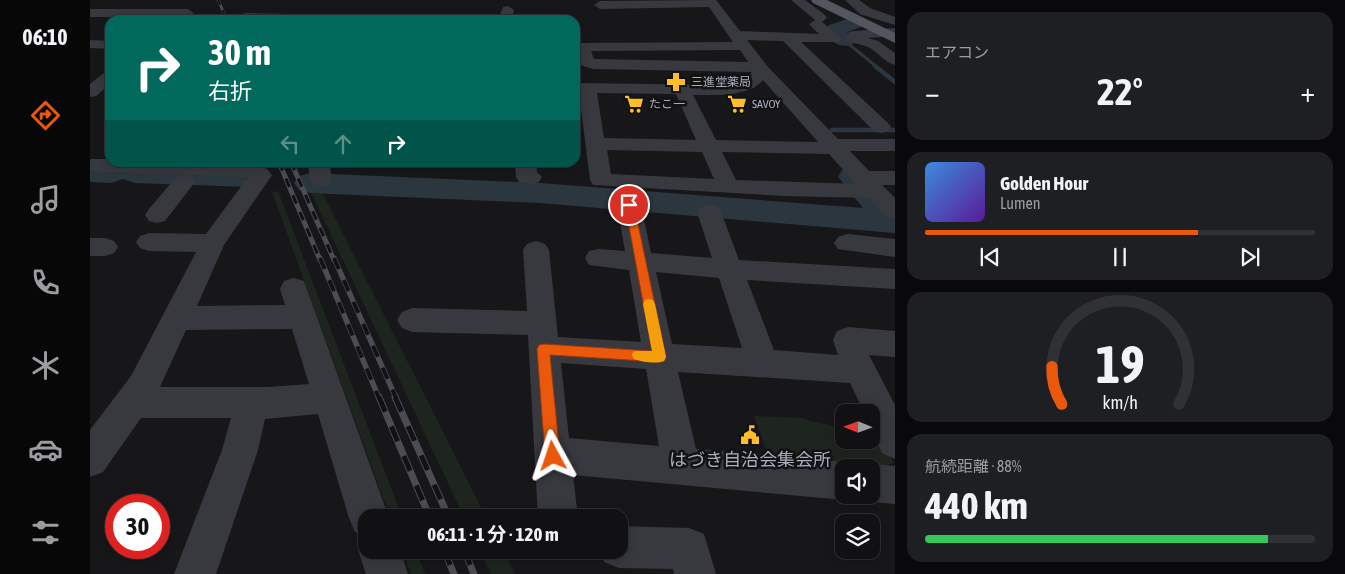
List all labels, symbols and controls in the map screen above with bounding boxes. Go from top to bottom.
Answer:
text: 06:10 [22,24,68,50]
text: 30 m [208,32,271,72]
icon: right [125,35,190,100]
text: エアコン [925,43,989,61]
text: 22° [1097,70,1143,113]
pharmacy icon: 三進堂薬局 [665,71,687,93]
place label: 三進堂薬局 [691,75,751,89]
text: − [925,76,940,108]
text: + [1300,76,1315,108]
text: 右折 [208,78,252,104]
supermarket icon: たこ一 [623,93,645,115]
supermarket icon: SAVOY [726,93,748,115]
place label: たこ一 [649,97,685,111]
place label: SAVOY [752,97,781,111]
icon: directions [28,98,63,133]
icon: left [276,130,304,158]
icon: ahead [329,130,357,158]
icon: right [382,130,410,158]
text: Golden Hour [1000,172,1088,194]
icon: music [28,182,63,217]
pin [608,184,650,226]
icon: arrive [615,191,643,219]
text: Lumen [1000,194,1040,212]
icon: previous [976,243,1004,271]
icon: pause [1106,243,1134,271]
icon: next [1236,243,1264,271]
icon: phone [28,265,63,300]
text: 19 [1096,334,1144,394]
icon: climate [28,348,63,383]
text: km/h [1102,392,1138,413]
north arrow [835,404,880,449]
map controls [835,404,880,559]
public building icon: はづき自治会集会所 [739,424,761,446]
position arrow [526,429,578,481]
icon: car [28,432,63,467]
place label: はづき自治会集会所 [669,449,831,470]
text: 航続距離 · 88% [925,457,1022,475]
button: sound [835,459,880,504]
text: 440 km [925,484,1028,527]
speed limit sign: 30 [105,494,170,559]
button: layers [835,514,880,559]
icon: filters [28,515,63,550]
text: 06:11 · 1 分 · 120 m [427,523,559,545]

